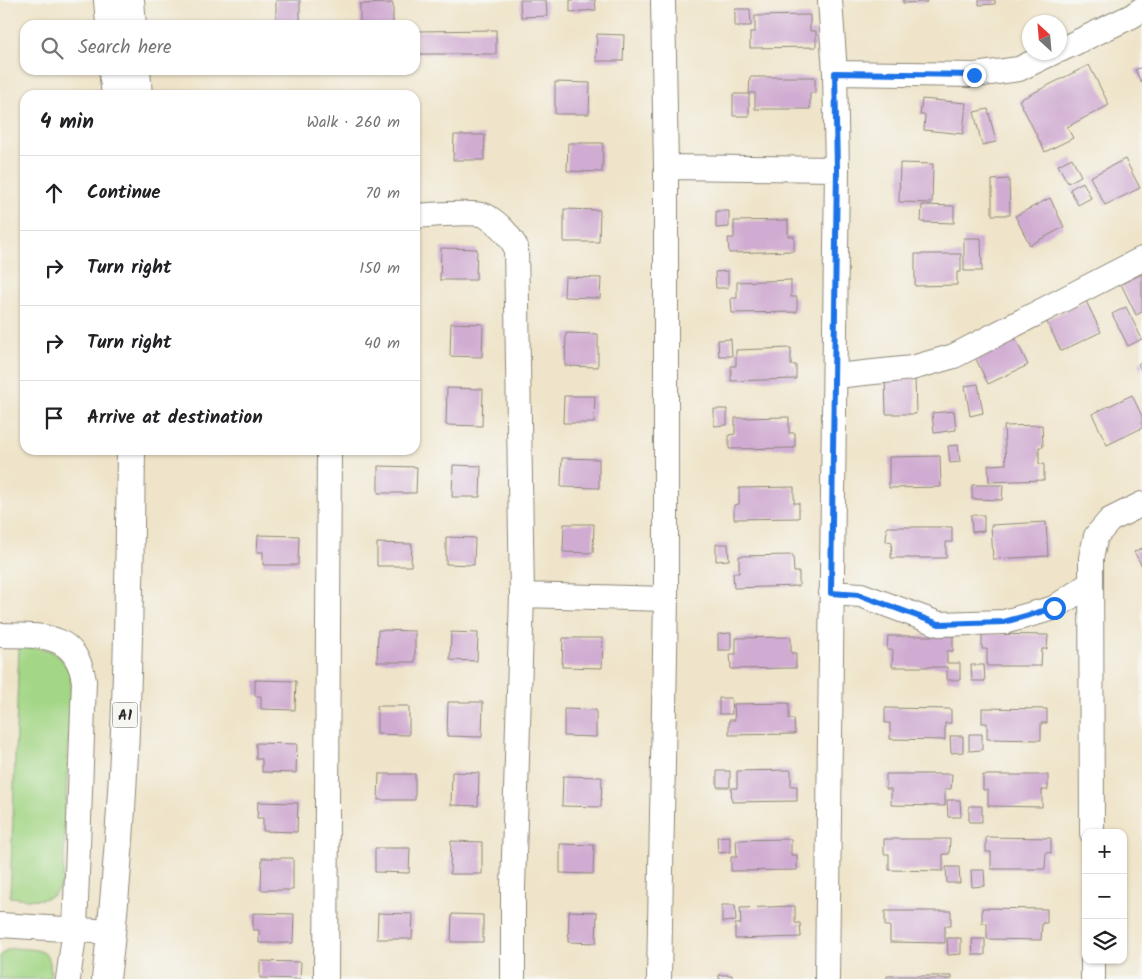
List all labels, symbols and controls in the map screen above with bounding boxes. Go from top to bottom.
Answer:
north arrow [1022,15,1067,60]
search box [20,20,420,75]
text: Search here [78,33,172,63]
icon: search [38,34,66,62]
route end [963,64,986,87]
text: 4 min [40,106,94,139]
text: Walk · 260 m [307,110,400,135]
text: Continue [87,178,160,208]
icon: ahead [40,179,68,207]
text: 70 m [365,181,400,206]
text: Turn right [87,253,172,283]
icon: right [40,254,68,282]
text: 150 m [359,256,400,281]
text: Turn right [87,328,172,358]
icon: right [40,329,68,357]
text: 40 m [364,331,400,356]
text: Arrive at destination [87,403,263,433]
icon: arrive [40,404,68,432]
route start [1043,597,1066,620]
road number: A1 [112,702,138,728]
map controls [1082,829,1127,964]
button: + [1082,829,1127,874]
button: − [1082,874,1127,919]
button: layers [1082,919,1127,964]

